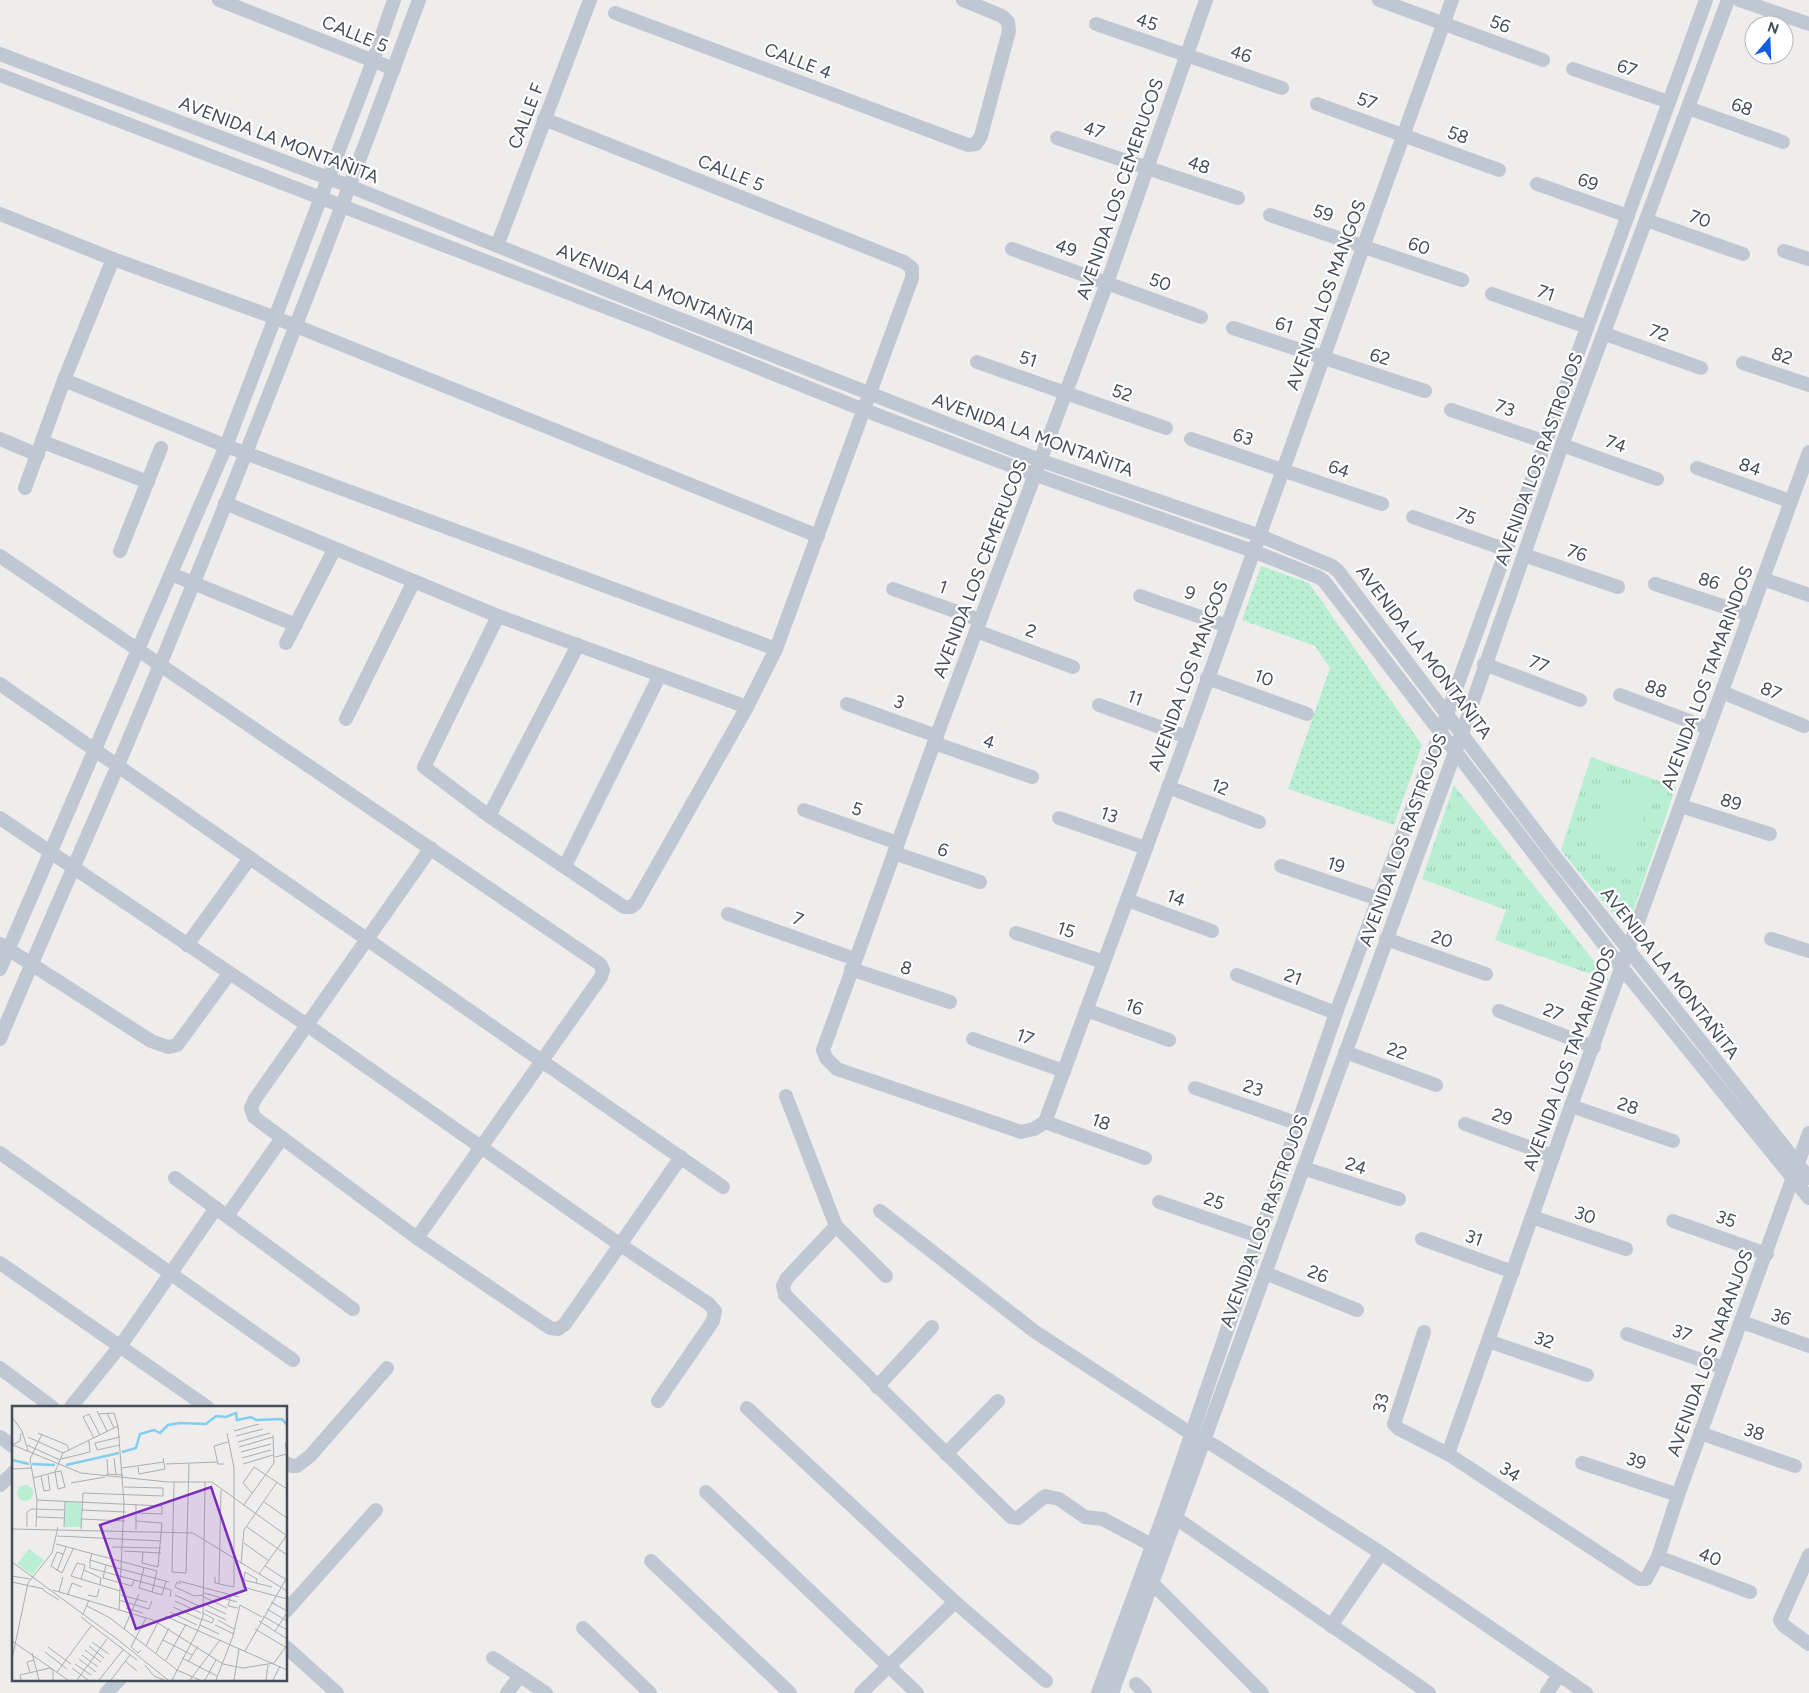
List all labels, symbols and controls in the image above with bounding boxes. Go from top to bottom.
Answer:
street label: 45 [1133,8,1161,36]
street label: 56 [1486,10,1514,38]
street label: CALLE 5 [319,11,391,57]
north arrow [1744,15,1794,65]
text: N [1765,18,1781,38]
street label: CALLE 4 [761,38,835,84]
street label: 46 [1227,40,1255,68]
street label: 67 [1614,54,1640,82]
street label: AVENIDA LOS CEMERUCOS [1072,76,1168,302]
street label: CALLE F [503,80,549,152]
street label: 57 [1354,87,1380,115]
street label: AVENIDA LA MONTAÑITA [176,92,382,188]
street label: 68 [1728,93,1756,121]
street label: 47 [1081,116,1107,144]
street label: 58 [1444,121,1472,149]
street label: CALLE 5 [695,150,767,196]
street label: 48 [1185,151,1213,179]
street label: 69 [1575,168,1601,196]
street label: AVENIDA LOS MANGOS [1281,197,1371,393]
street label: 59 [1310,199,1336,227]
street label: 70 [1686,205,1714,233]
street label: 60 [1405,232,1433,260]
street label: 49 [1052,234,1080,262]
street label: AVENIDA LA MONTAÑITA [554,239,758,339]
street label: 50 [1146,268,1174,296]
street label: 71 [1534,280,1558,306]
street label: 61 [1272,312,1296,338]
street label: 72 [1646,319,1672,347]
street label: 82 [1768,342,1796,370]
street label: 62 [1367,344,1393,370]
street label: 51 [1016,346,1040,372]
street label: AVENIDA LOS RASTROJOS [1490,350,1588,568]
street label: 52 [1109,379,1135,407]
street label: AVENIDA LA MONTAÑITA [930,388,1136,482]
street label: 73 [1492,394,1518,422]
street label: 63 [1230,423,1256,451]
street label: 74 [1603,430,1629,458]
street label: 84 [1736,453,1764,481]
street label: 64 [1325,455,1353,483]
street label: AVENIDA LOS CEMERUCOS [928,457,1032,681]
street label: 75 [1453,502,1479,530]
street label: 76 [1564,539,1590,567]
street label: AVENIDA LA MONTAÑITA [1351,561,1497,743]
street label: AVENIDA LOS TAMARINDOS [1656,563,1758,793]
street label: 86 [1695,567,1723,595]
street label: 1 [936,575,950,599]
street label: AVENIDA LOS MANGOS [1143,578,1233,774]
street label: 9 [1182,581,1198,605]
street label: 2 [1023,619,1039,643]
street label: 77 [1526,650,1552,678]
street label: 10 [1251,665,1277,691]
street label: 88 [1642,675,1670,703]
street label: 87 [1757,677,1785,705]
street label: 11 [1124,685,1146,711]
street label: 3 [891,690,907,714]
street label: 4 [980,730,998,754]
street label: AVENIDA LOS RASTROJOS [1354,731,1452,949]
street label: 12 [1208,774,1232,800]
street label: 89 [1717,788,1745,816]
street label: 5 [849,797,865,821]
street label: 13 [1097,802,1121,828]
street label: 6 [935,838,951,862]
street label: 19 [1324,852,1348,878]
street label: AVENIDA LA MONTAÑITA [1596,883,1744,1063]
street label: 14 [1163,884,1189,912]
street label: 7 [790,907,807,931]
street label: 15 [1054,917,1078,943]
street label: 20 [1428,925,1456,953]
street label: AVENIDA LOS TAMARINDOS [1518,944,1620,1174]
street label: 8 [897,956,915,980]
street label: 21 [1281,964,1305,990]
street label: 16 [1122,994,1146,1020]
street label: 27 [1540,998,1566,1026]
street label: 17 [1013,1024,1037,1050]
street label: 22 [1384,1037,1410,1065]
street label: 23 [1240,1074,1266,1102]
street label: 28 [1614,1092,1642,1120]
street label: 29 [1489,1103,1515,1131]
street label: 18 [1089,1108,1113,1136]
street label: AVENIDA LOS RASTROJOS [1215,1112,1313,1330]
street label: 24 [1342,1152,1370,1180]
street label: 25 [1201,1187,1227,1215]
street label: 30 [1571,1201,1599,1229]
street label: 35 [1713,1205,1739,1233]
street label: 31 [1462,1225,1486,1251]
street label: AVENIDA LOS NARANJOS [1662,1246,1758,1460]
street label: 26 [1304,1260,1332,1288]
street label: 36 [1768,1303,1794,1331]
street label: 37 [1669,1319,1695,1347]
street label: 32 [1531,1326,1557,1354]
street label: 33 [1368,1391,1394,1415]
inset map [12,1406,288,1680]
street label: 38 [1741,1418,1767,1446]
street label: 39 [1623,1447,1649,1475]
street label: 34 [1495,1457,1525,1487]
street label: 40 [1695,1543,1725,1571]

